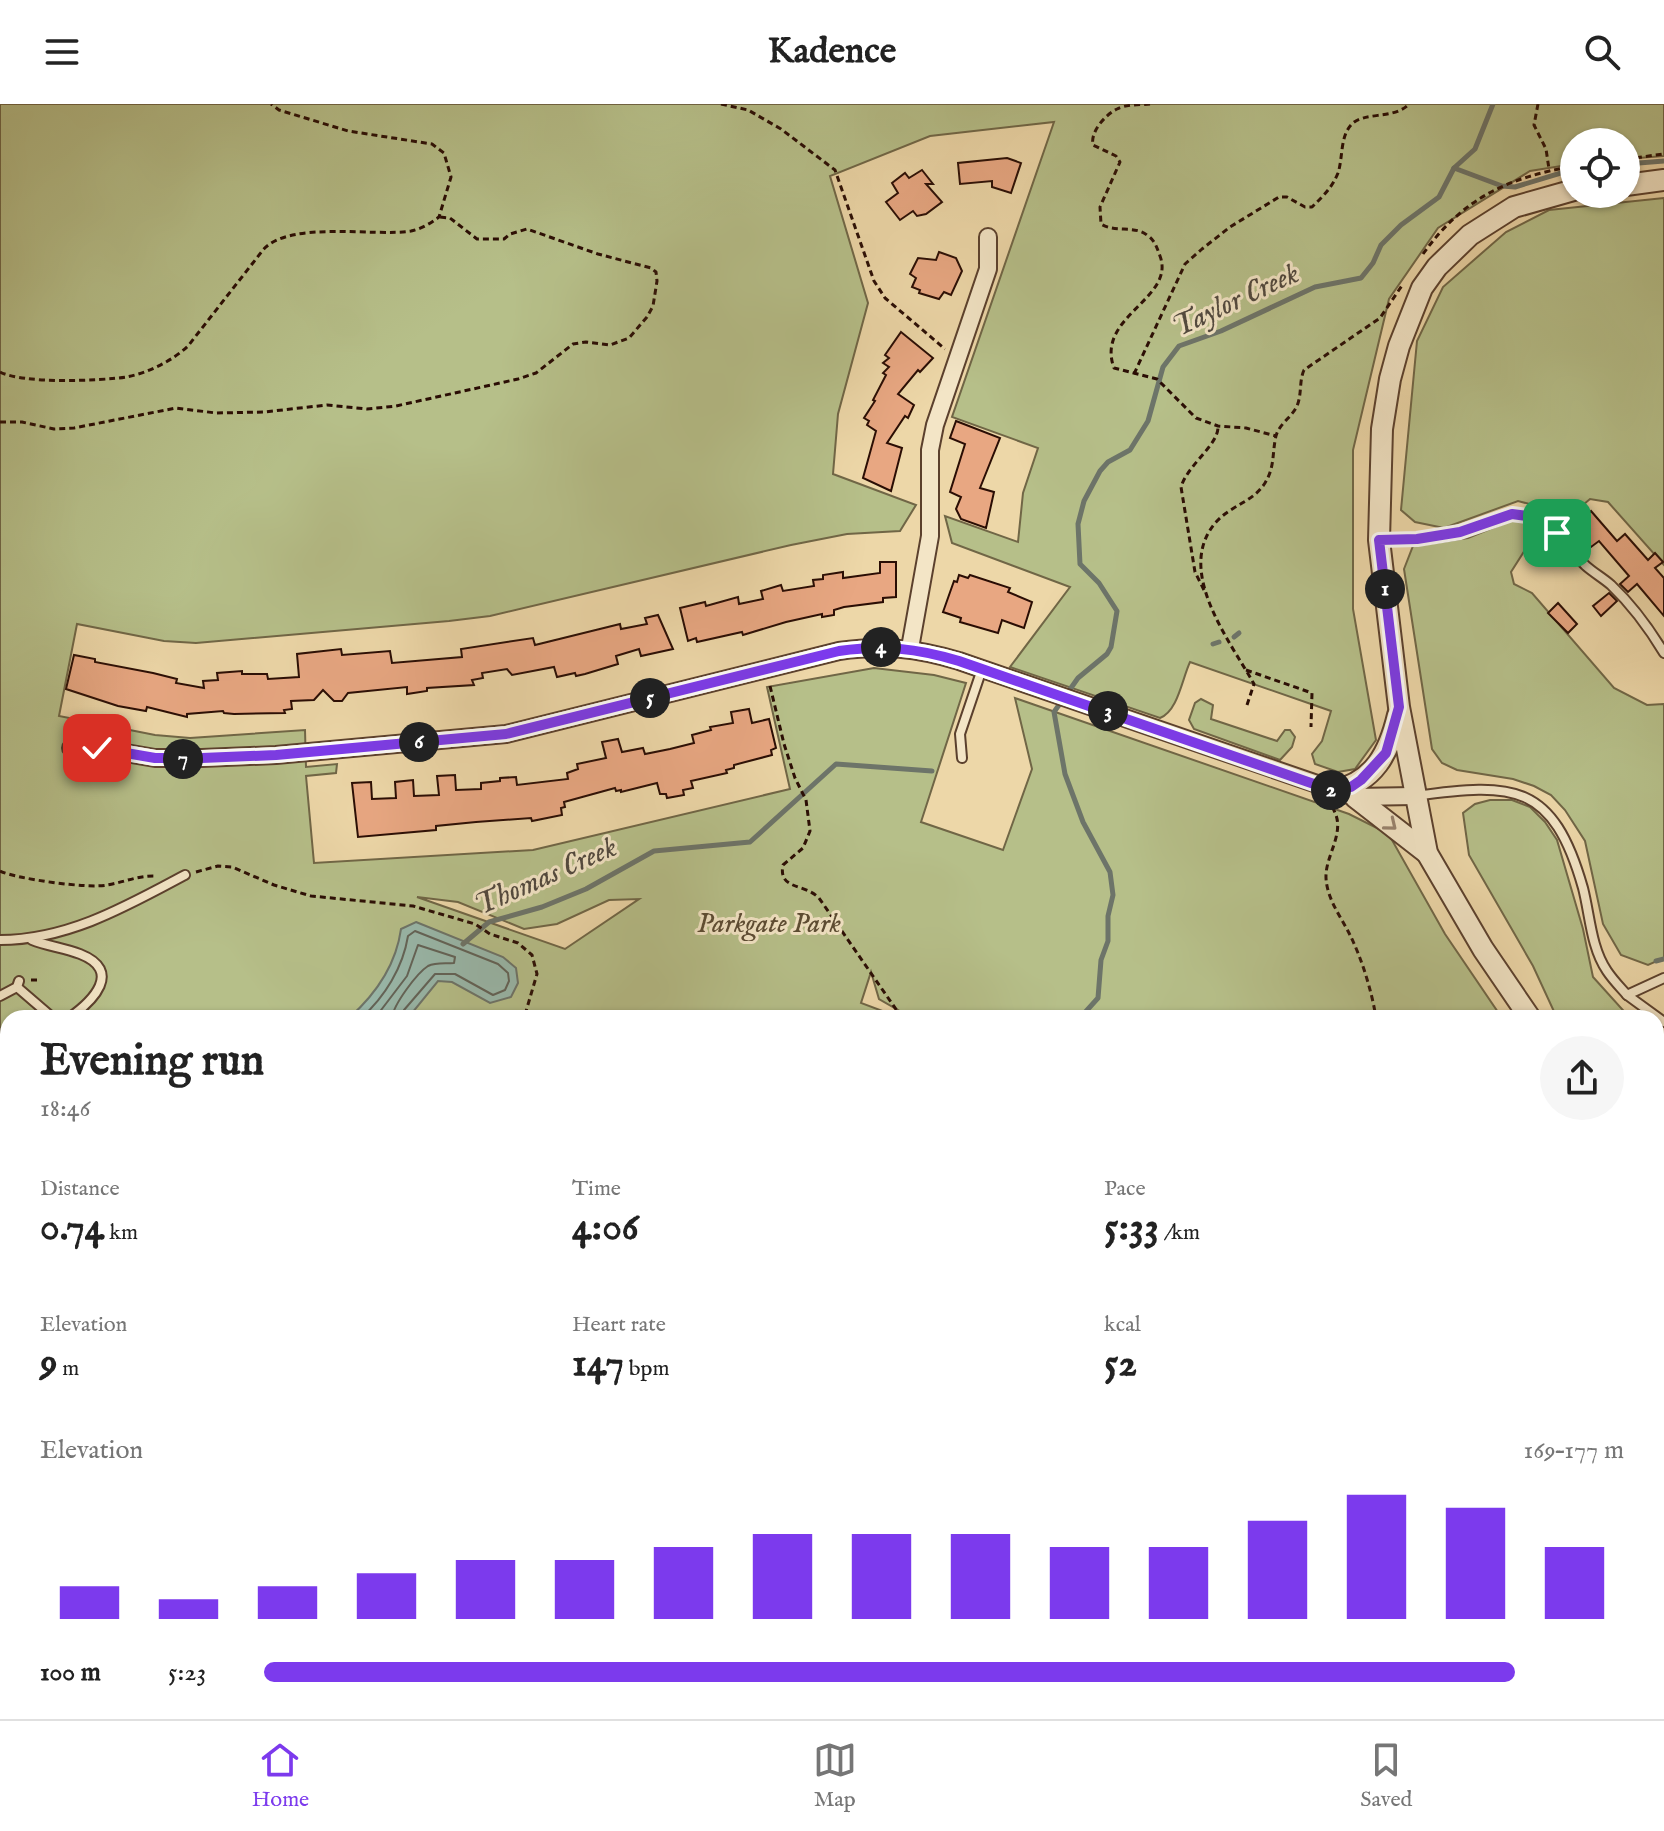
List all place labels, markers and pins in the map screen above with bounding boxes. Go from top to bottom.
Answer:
pin [1523,499,1591,567]
pin: 1 [1365,569,1405,609]
pin: 4 [861,627,901,667]
pin: 5 [630,678,670,718]
pin: 3 [1088,691,1128,731]
pin [63,714,131,782]
pin: 6 [399,722,439,762]
pin: 7 [163,739,203,779]
pin: 2 [1311,770,1351,810]

